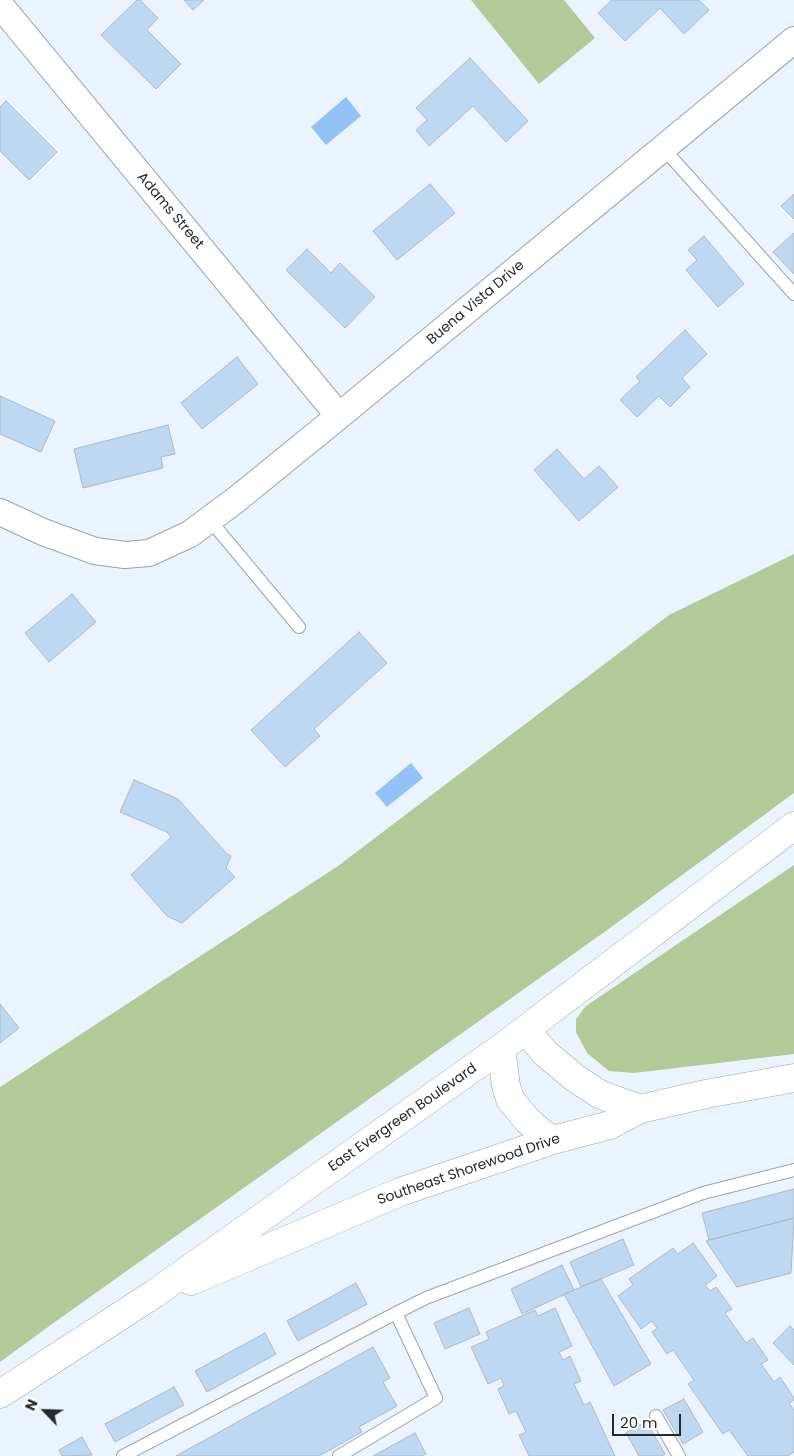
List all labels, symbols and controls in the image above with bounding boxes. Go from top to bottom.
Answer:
street label: Adams Street [133,169,207,253]
street label: Buena Vista Drive [424,257,528,349]
street label: East Evergreen Boulevard [326,1060,480,1176]
street label: Southeast Shorewood Drive [375,1131,563,1209]
north arrow [20,1386,70,1436]
text: N [20,1396,43,1414]
scale bar [614,1404,683,1436]
text: 20 m [620,1412,658,1433]

